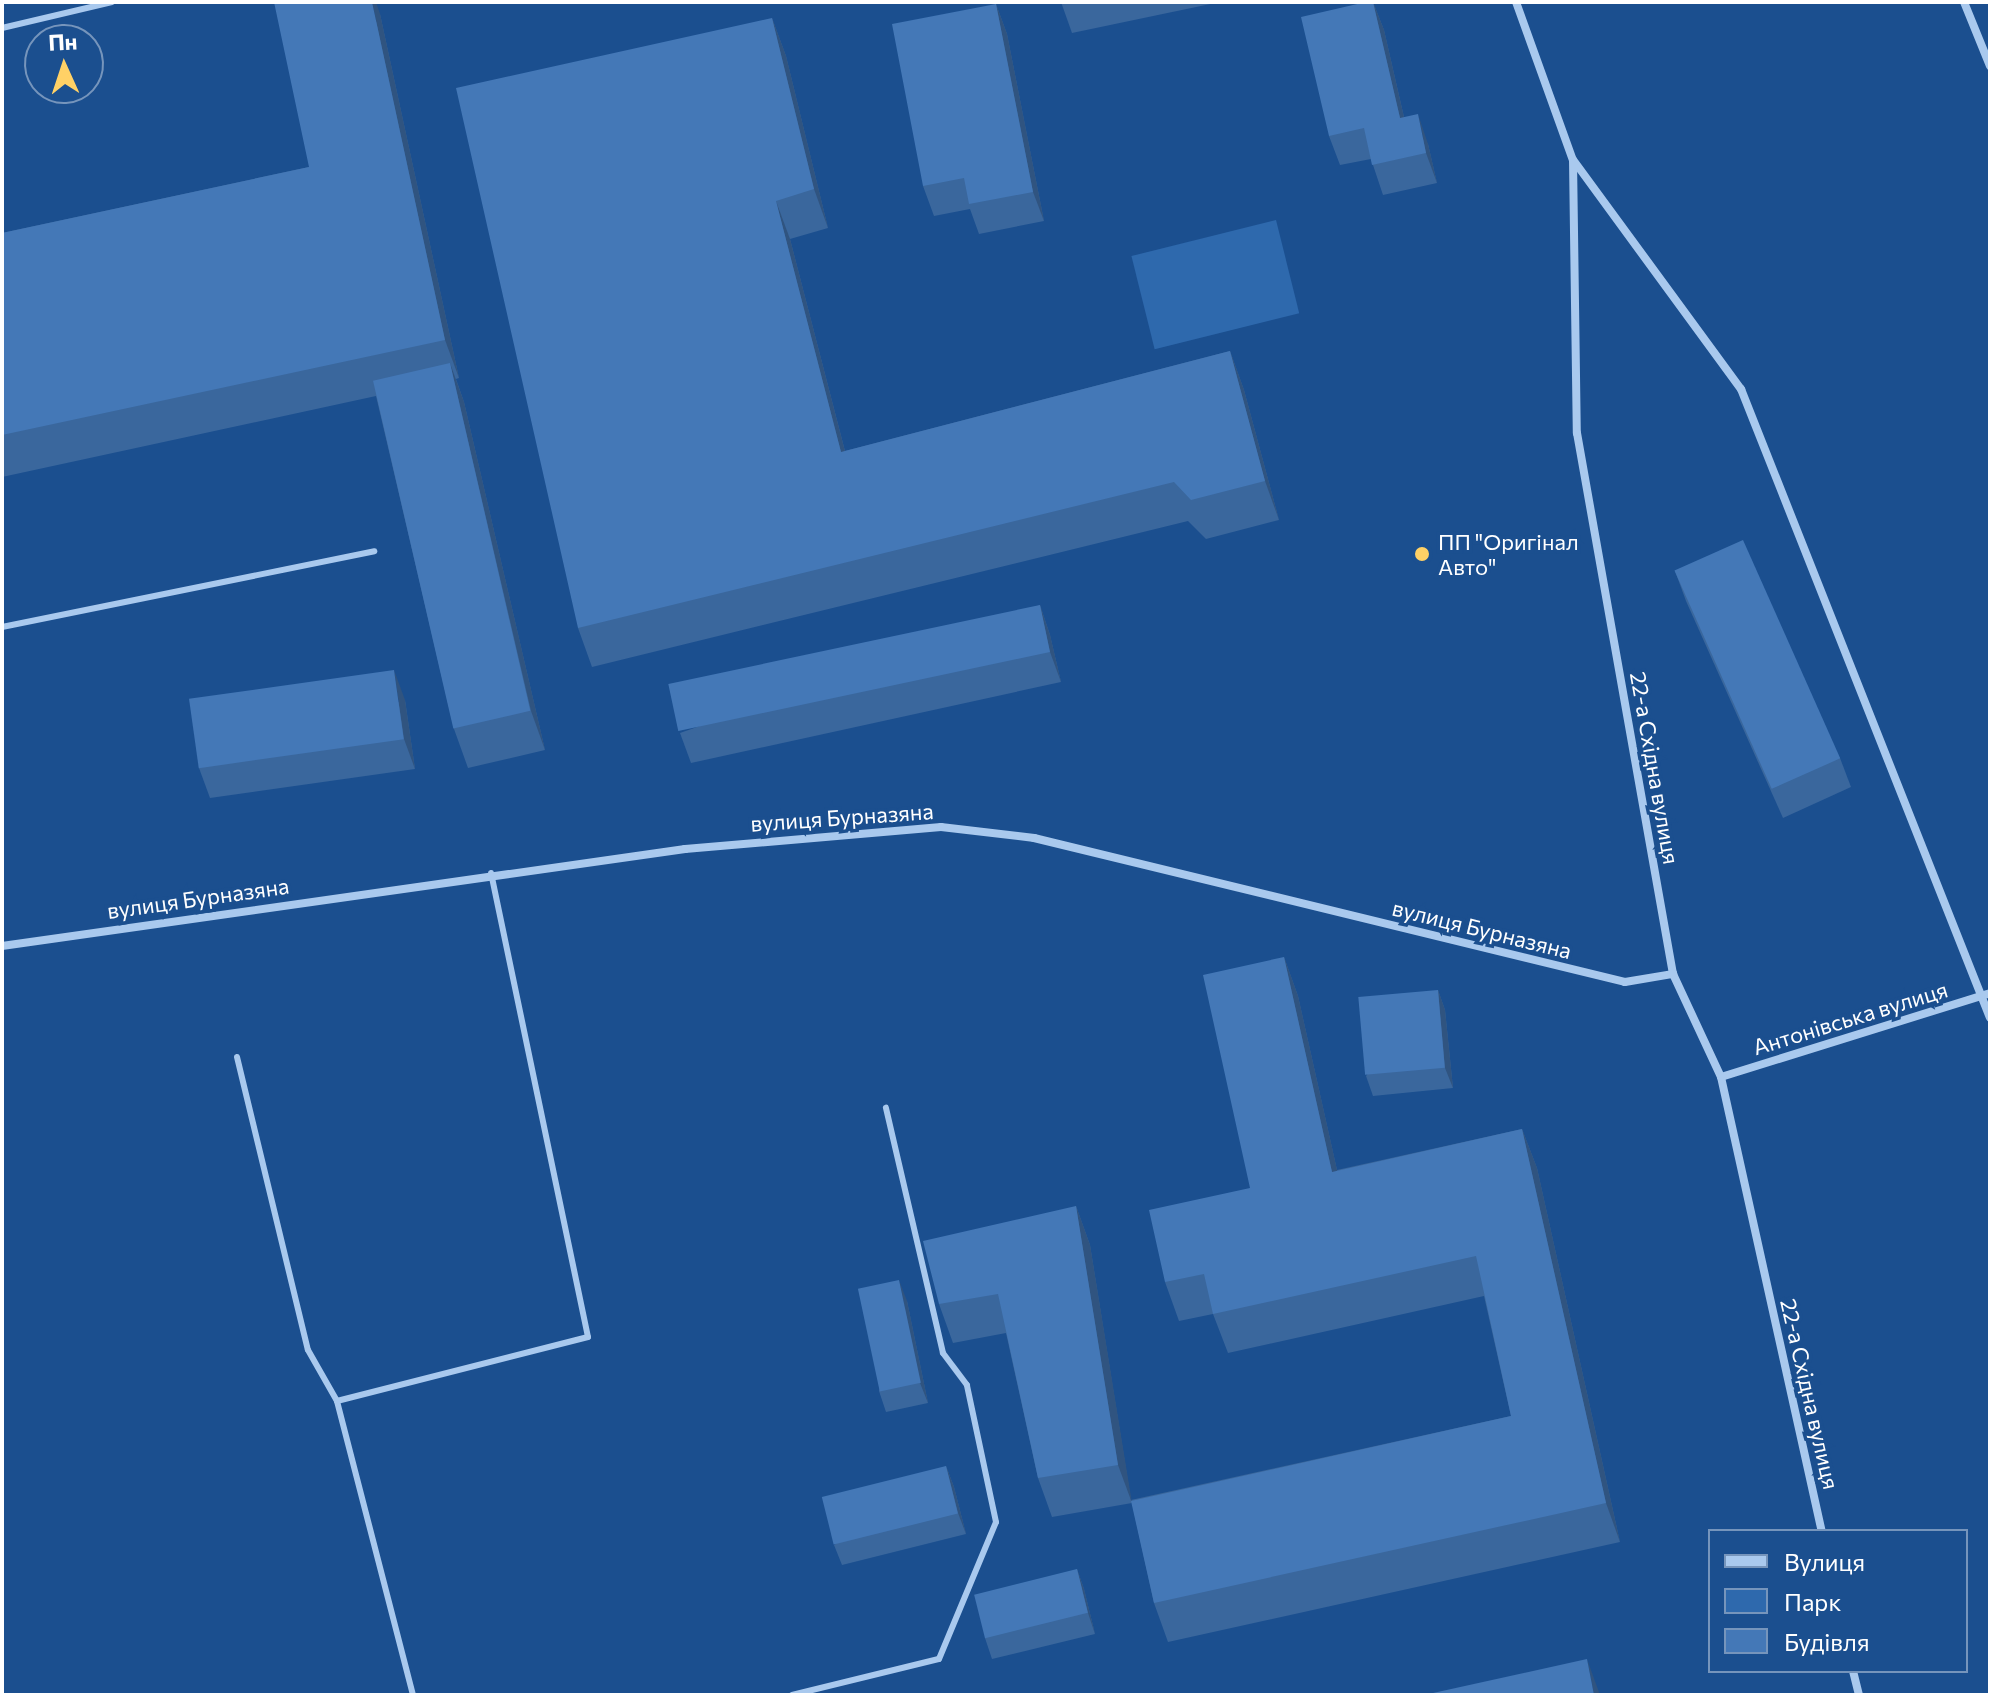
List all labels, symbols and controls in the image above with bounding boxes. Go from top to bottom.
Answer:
north arrow [24,24,104,104]
text: Пн [48,27,78,56]
place label: ПП "Оригінал Авто" [1438,528,1579,580]
marker: ПП "Оригінал Авто" [1413,545,1431,563]
street label: 22-а Східна вулиця [1625,670,1685,866]
street label: вулиця Бурназяна [749,797,935,837]
street label: вулиця Бурназяна [105,872,291,924]
street label: вулиця Бурназяна [1390,894,1574,964]
street label: Антонівська вулиця [1749,976,1951,1060]
street label: 22-а Східна вулиця [1775,1296,1845,1492]
legend [1708,1529,1968,1673]
text: Вулиця [1784,1547,1865,1576]
text: Парк [1784,1587,1841,1616]
text: Будівля [1784,1627,1870,1656]

